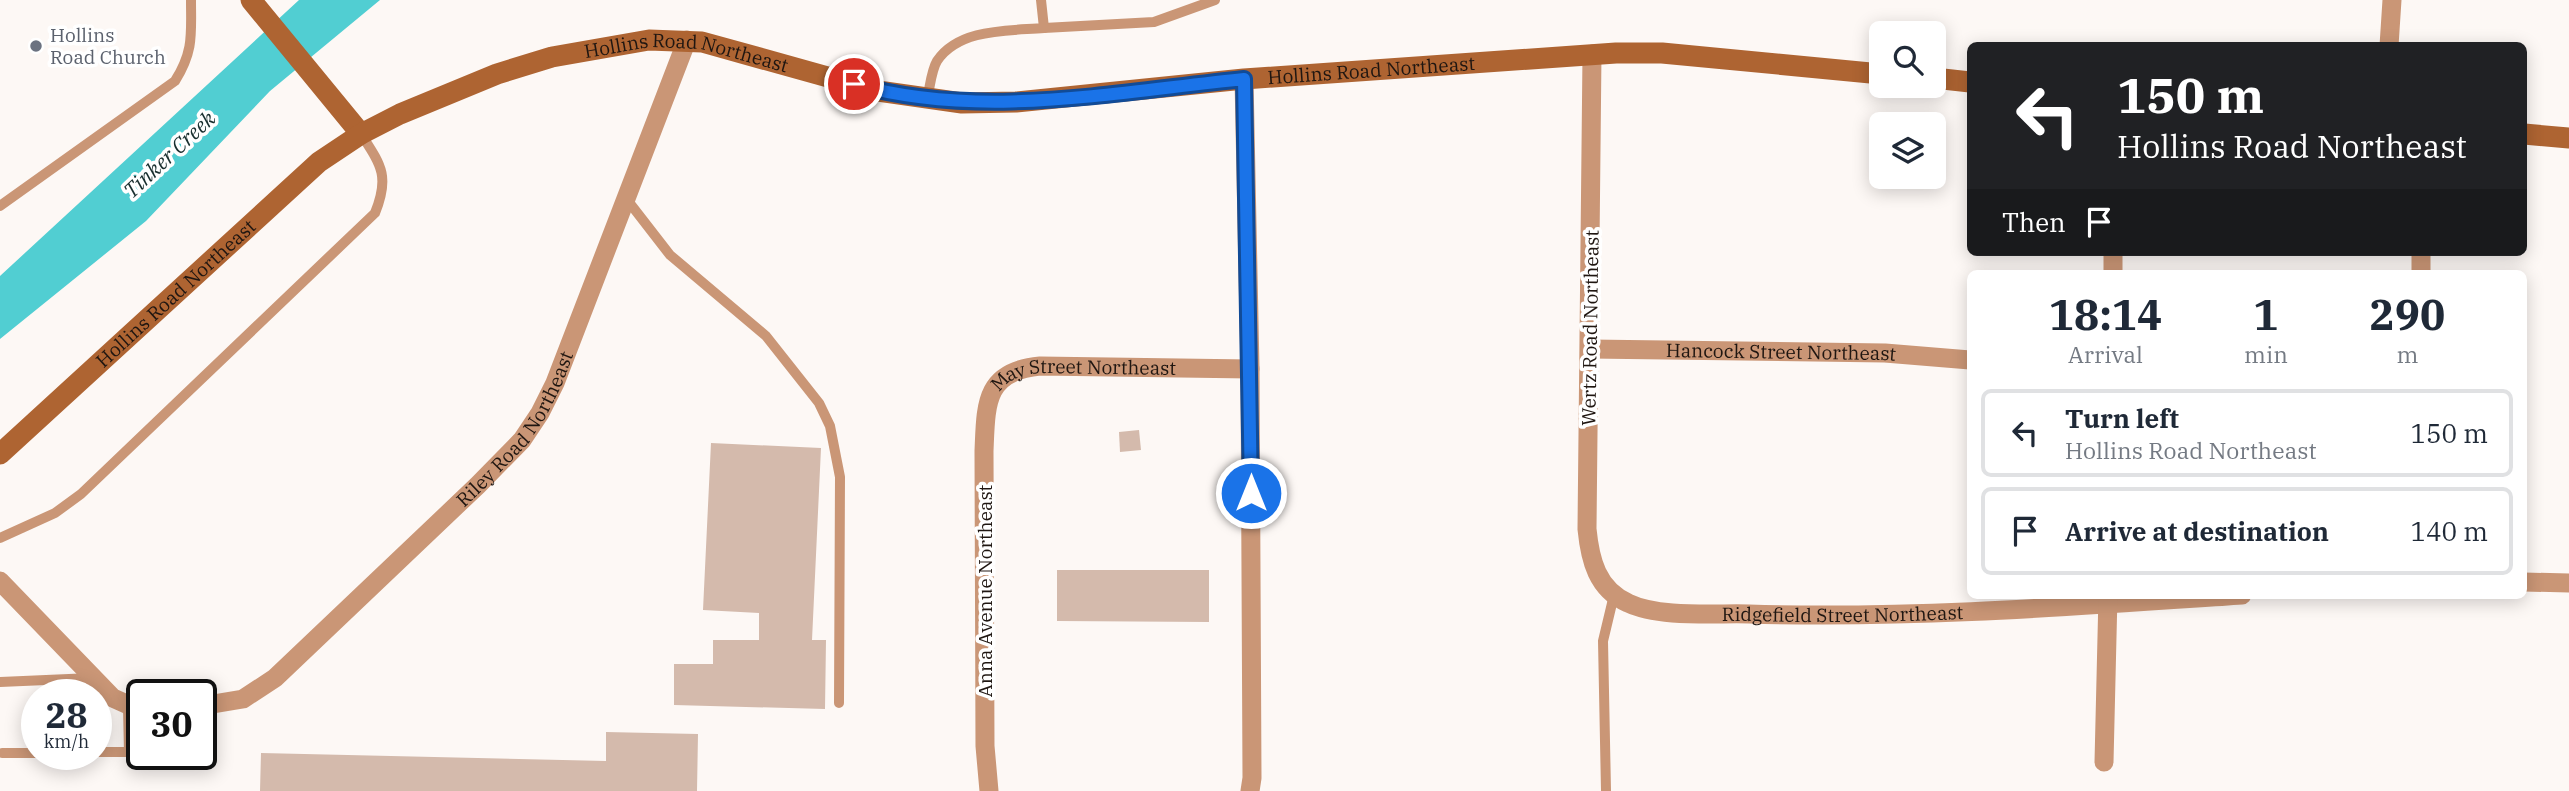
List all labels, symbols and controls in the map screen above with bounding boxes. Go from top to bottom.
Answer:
map controls [1869,21,1946,189]
button: search [1869,21,1946,98]
place label: Hollins Road Church [50,23,166,69]
street label: Hollins Road Northeast [582,28,791,78]
marker: Hollins Road Church [28,38,44,54]
street label: Hollins Road Northeast [1267,51,1476,89]
pin [824,54,884,114]
text: 150 m [2117,63,2264,126]
icon: arrive [835,65,873,103]
icon: left [2002,70,2093,161]
water label: Tinker Creek [117,104,222,204]
button: layers [1869,112,1946,189]
text: Hollins Road Northeast [2117,125,2467,167]
icon: arrive [2080,203,2118,241]
text: Then [2002,205,2066,239]
street label: Hollins Road Northeast [91,214,261,372]
street label: Wertz Road Northeast [1576,230,1604,426]
text: 18:14 [2049,287,2162,342]
text: 1 [2253,287,2279,342]
text: 290 [2370,287,2445,342]
street label: Hancock Street Northeast [1666,338,1897,366]
text: Arrival [2068,339,2143,369]
text: min [2244,339,2288,369]
text: m [2396,339,2418,369]
street label: Riley Road Northeast [451,347,578,512]
street label: May Street Northeast [985,354,1176,396]
text: Turn left [2065,401,2179,435]
icon: left [2006,414,2044,452]
text: 150 m [2410,416,2488,450]
text: Hollins Road Northeast [2065,435,2317,465]
position arrow [1214,456,1288,530]
street label: Anna Avenue Northeast [973,484,997,697]
icon: arrive [2006,512,2044,550]
text: Arrive at destination [2065,514,2329,548]
text: 140 m [2410,514,2488,548]
street label: Ridgefield Street Northeast [1722,600,1964,627]
speed limit sign: 30 [126,679,217,770]
text: 28 [45,692,88,738]
text: km/h [44,730,89,753]

